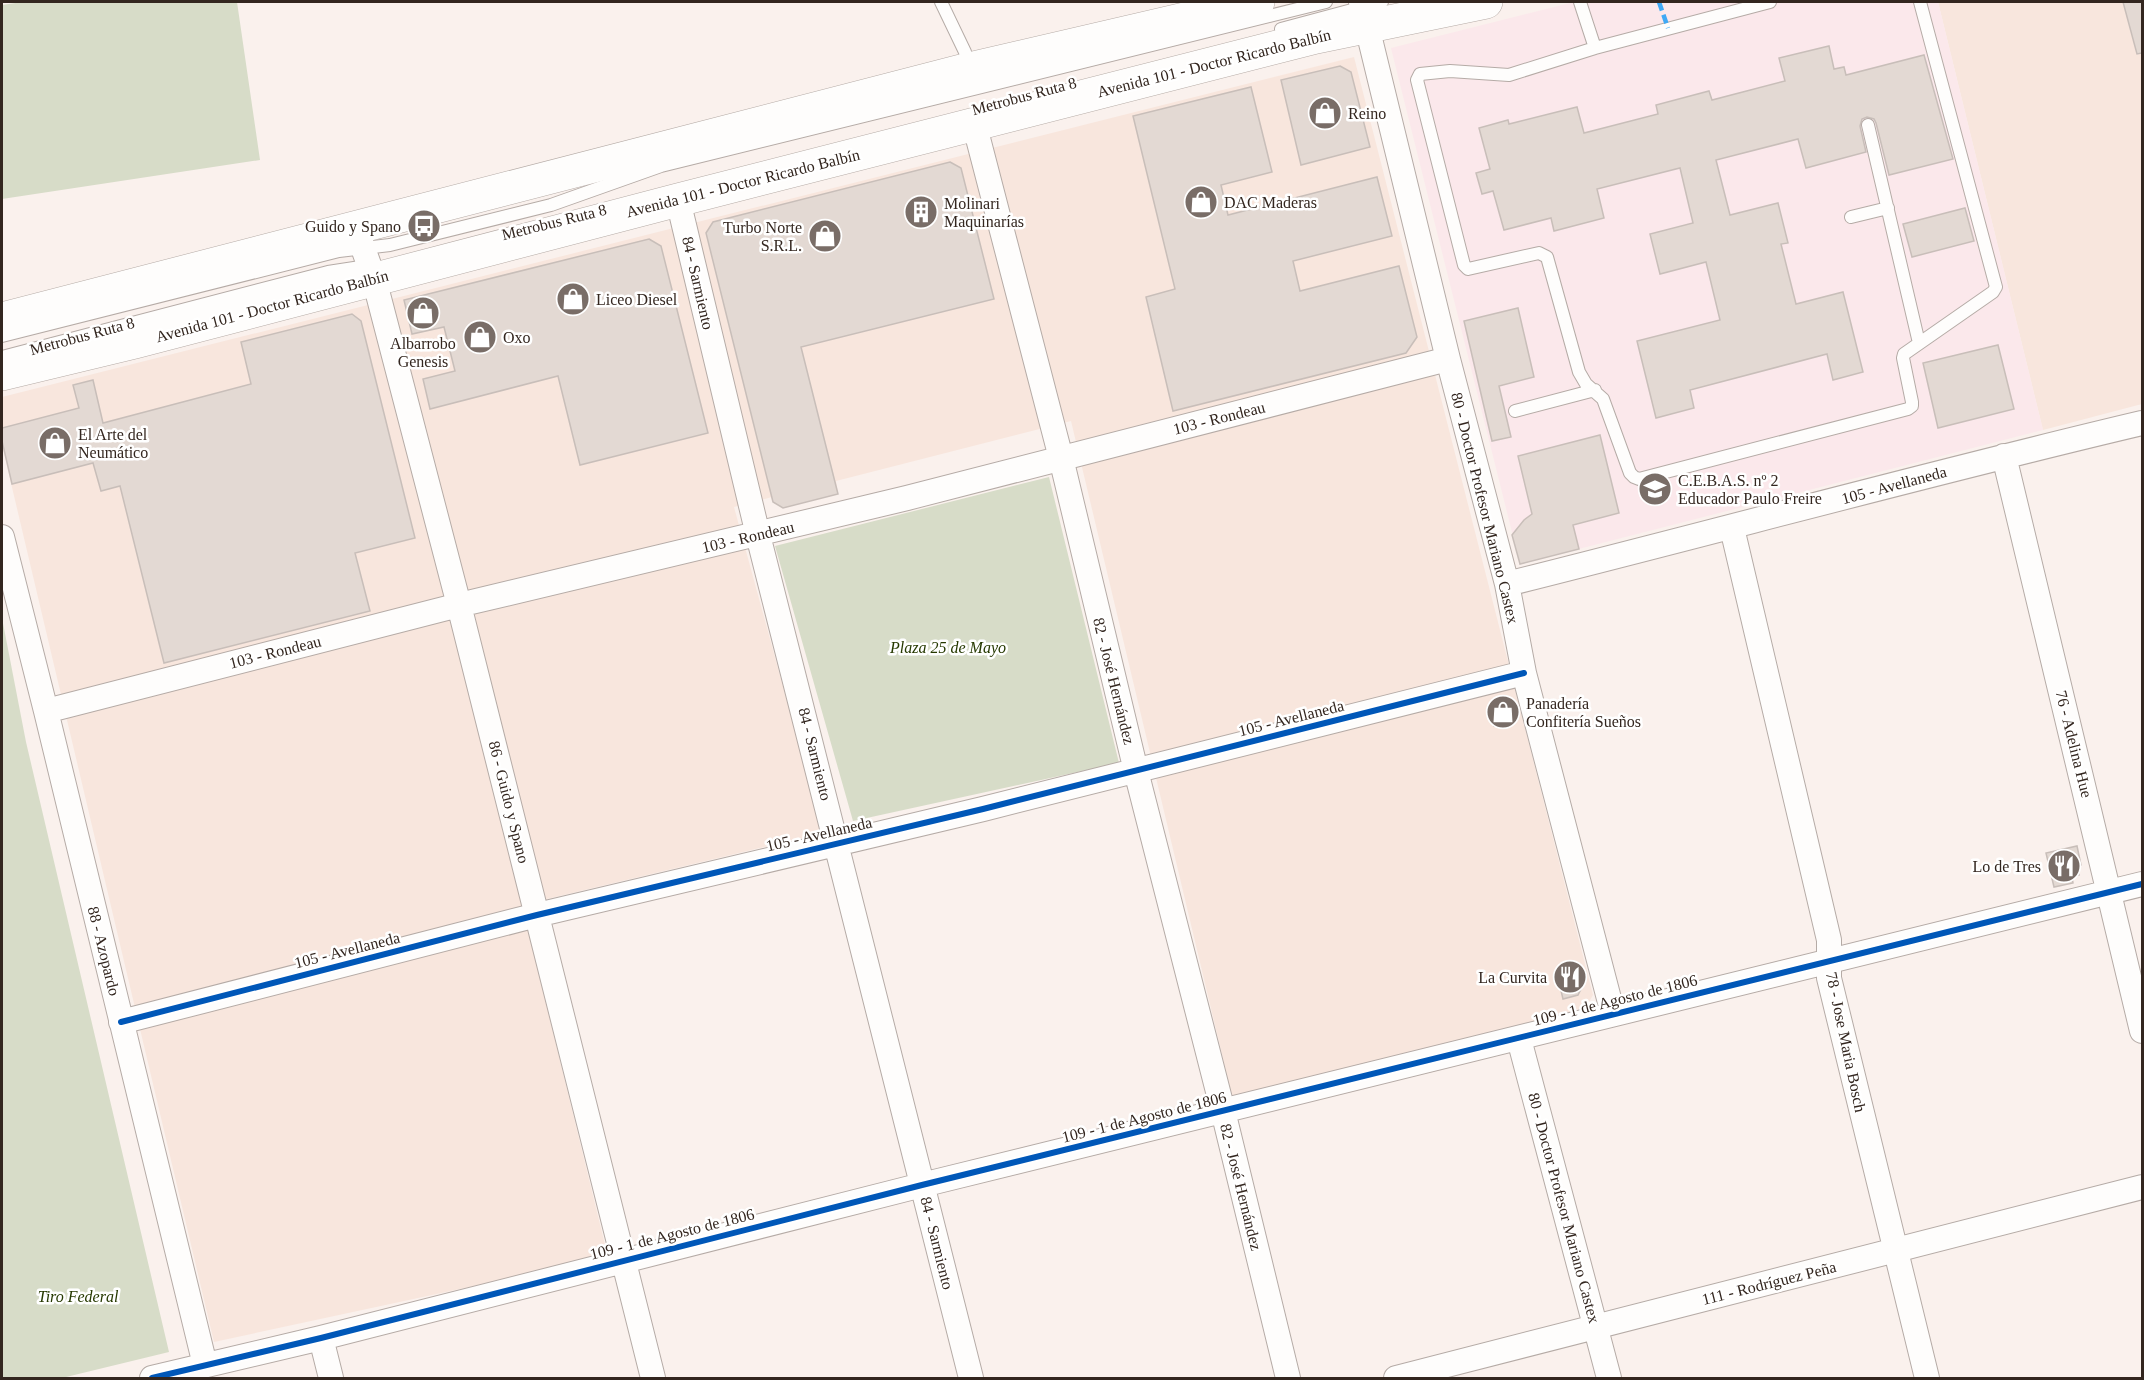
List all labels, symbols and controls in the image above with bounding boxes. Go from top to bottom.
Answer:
street label: Avenida 101 - Doctor Ricardo Balbín [1095,26,1333,100]
street label: Metrobus Ruta 8 [970,74,1078,118]
shop icon: Reino [1307,95,1343,131]
place label: Reino [1348,105,1386,122]
street label: Avenida 101 - Doctor Ricardo Balbín [624,146,862,220]
shop icon: DAC Maderas [1183,184,1219,220]
building icon: Molinari Maquinarías [903,194,939,230]
place label: DAC Maderas [1224,194,1317,211]
place label: Molinari Maquinarías [944,195,1024,231]
street label: Metrobus Ruta 8 [500,201,608,243]
bus stop icon: Guido y Spano [406,208,442,244]
place label: Guido y Spano [305,218,401,236]
shop icon: Turbo Norte S.R.L. [807,218,843,254]
place label: Turbo Norte S.R.L. [723,219,802,254]
street label: 84 - Sarmiento [679,235,717,331]
street label: Avenida 101 - Doctor Ricardo Balbín [154,267,390,345]
shop icon: Liceo Diesel [555,281,591,317]
place label: Liceo Diesel [596,291,678,308]
shop icon: Albarrobo Genesis [405,295,441,331]
street label: Metrobus Ruta 8 [28,314,136,358]
shop icon: Oxo [462,319,498,355]
place label: Oxo [503,329,531,346]
place label: Albarrobo Genesis [390,335,456,370]
street label: 80 - Doctor Profesor Mariano Castex [1448,391,1522,625]
street label: 103 - Rondeau [1171,398,1267,438]
shop icon: El Arte del Neumático [37,425,73,461]
place label: El Arte del Neumático [78,426,148,461]
street label: 105 - Avellaneda [1840,463,1948,507]
school or university icon: C.E.B.A.S. nº 2 Educador Paulo Freire [1637,471,1673,507]
place label: C.E.B.A.S. nº 2 Educador Paulo Freire [1678,472,1822,507]
street label: 103 - Rondeau [700,518,796,556]
street label: 82 - José Hernández [1090,616,1138,746]
street label: 103 - Rondeau [227,632,323,672]
park label: Plaza 25 de Mayo [889,639,1006,657]
street label: 76 - Adelina Hue [2052,689,2096,799]
shop icon: Panadería Confitería Sueños [1485,694,1521,730]
place label: Panadería Confitería Sueños [1526,695,1641,730]
street label: 105 - Avellaneda [1236,697,1346,739]
street label: 84 - Sarmiento [795,706,835,802]
street label: 86 - Guido y Spano [485,739,532,865]
street label: 105 - Avellaneda [764,814,874,854]
restaurant icon: Lo de Tres [2046,848,2082,884]
place label: Lo de Tres [1973,858,2041,875]
street label: 88 - Azopardo [84,905,123,998]
street label: 105 - Avellaneda [292,929,402,971]
restaurant icon: La Curvita [1552,959,1588,995]
place label: La Curvita [1478,969,1547,986]
street label: 78 - Jose Maria Bosch [1823,970,1869,1114]
street label: 109 - 1 de Agosto de 1806 [1531,971,1699,1030]
street label: 109 - 1 de Agosto de 1806 [1060,1088,1228,1147]
street label: 80 - Doctor Profesor Mariano Castex [1525,1091,1603,1325]
street label: 82 - José Hernández [1217,1122,1265,1252]
street label: 84 - Sarmiento [917,1195,957,1291]
street label: 109 - 1 de Agosto de 1806 [588,1205,756,1264]
street label: 111 - Rodríguez Peña [1700,1258,1838,1309]
park label: Tiro Federal [38,1288,119,1305]

